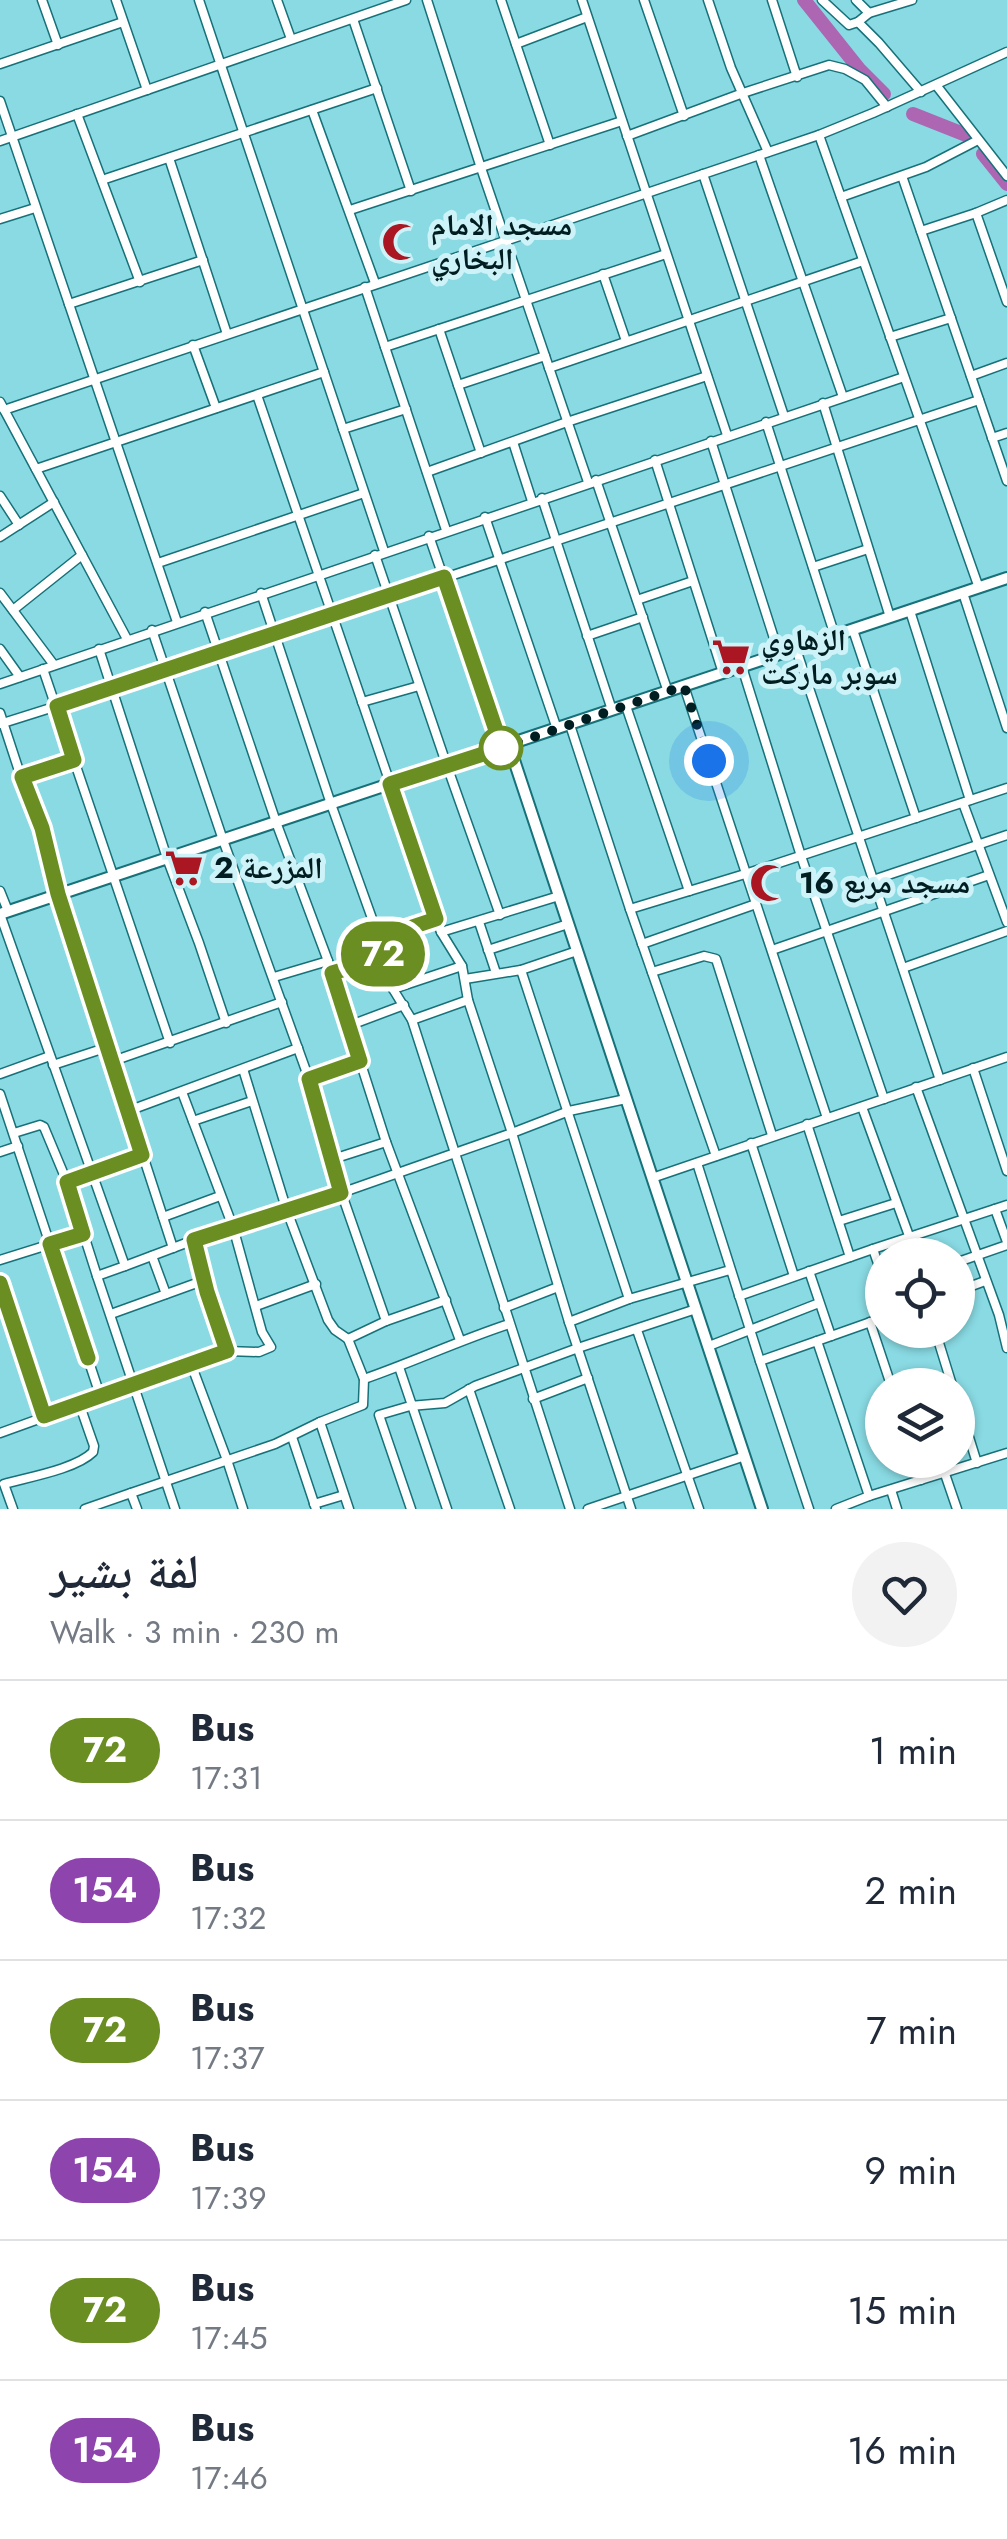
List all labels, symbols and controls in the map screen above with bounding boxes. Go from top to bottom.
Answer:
place label: مسجد الامام البخاري [431,203,572,282]
mosque icon: مسجد الامام البخاري [380,221,422,263]
place label: الزهاوي سوبر ماركت [761,618,898,695]
supermarket icon: الزهاوي سوبر ماركت [710,636,752,678]
unlabelled marker [480,727,522,769]
your location [684,736,734,786]
place label: المزرعة 2 [214,846,323,889]
supermarket icon: المزرعة 2 [163,847,205,889]
place label: مسجد مربع 16 [799,861,970,904]
mosque icon: مسجد مربع 16 [748,862,790,904]
line badge: 72 [338,922,428,986]
text: 72 [361,929,405,979]
map controls [865,1238,975,1478]
button: locate [865,1238,975,1348]
button: layers [865,1368,975,1478]
text: لفة بشير [50,1537,199,1606]
button: heart [852,1542,957,1647]
text: Walk · 3 min · 230 m [50,1609,340,1655]
text: Bus [190,1700,254,1755]
text: 1 min [869,1723,957,1778]
text: 72 [83,1725,127,1775]
text: 17:31 [190,1755,263,1801]
text: Bus [190,1840,254,1895]
text: 2 min [865,1863,957,1918]
text: 154 [73,1865,137,1915]
text: 17:32 [190,1895,266,1941]
text: Bus [190,1980,254,2035]
text: 7 min [866,2003,957,2058]
text: 72 [83,2005,127,2055]
text: 17:37 [190,2035,265,2081]
text: Bus [190,2120,254,2175]
text: 9 min [864,2143,957,2198]
text: 154 [73,2145,137,2195]
text: 17:39 [190,2175,267,2221]
text: Bus [190,2260,254,2315]
text: 15 min [848,2283,957,2338]
text: 72 [83,2285,127,2335]
text: 17:45 [190,2315,268,2361]
text: Bus [190,2400,254,2455]
text: 16 min [847,2423,957,2478]
text: 154 [73,2425,137,2475]
text: 17:46 [190,2455,268,2501]

